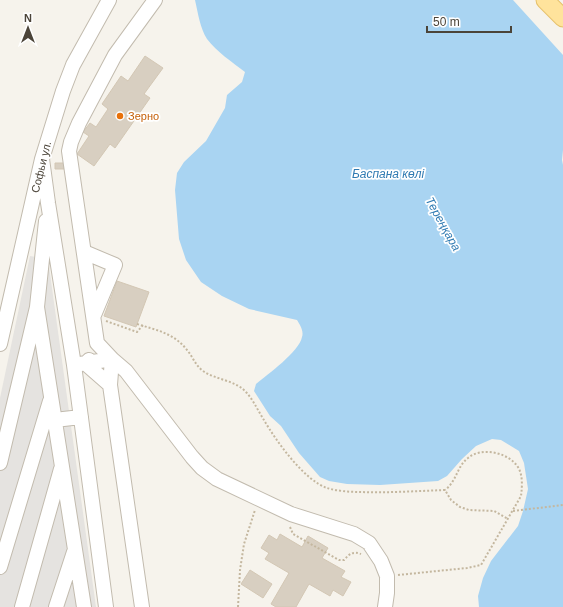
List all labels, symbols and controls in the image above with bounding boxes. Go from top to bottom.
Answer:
north arrow [8,8,48,48]
scale bar [427,8,511,34]
text: N [24,12,32,24]
text: 50 m [433,15,460,29]
place label: Зерно [128,110,159,122]
marker: Зерно [115,111,125,121]
street label: Софьи ул. [29,140,53,194]
water label: Баспана көлі [352,167,424,181]
water label: Тереңқара [423,195,464,254]

